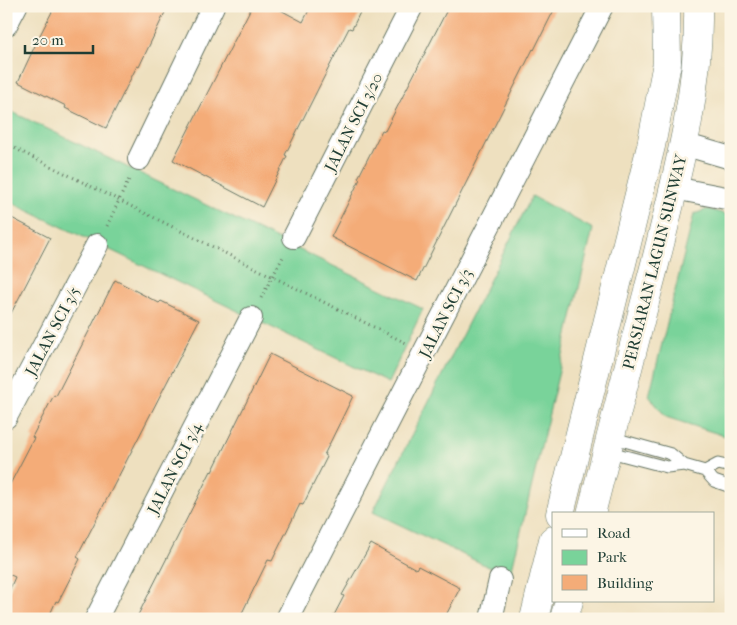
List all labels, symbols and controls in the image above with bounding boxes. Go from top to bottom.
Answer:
scale bar [25,22,92,54]
text: 20 m [32,31,64,49]
street label: JALAN SCI 3/20 [319,70,386,177]
street label: PERSIARAN LAGUN SUNWAY [619,152,691,372]
street label: JALAN SCI 3/3 [414,265,476,363]
street label: JALAN SCI 3/5 [20,283,84,381]
street label: JALAN SCI 3/4 [142,419,206,519]
legend [552,512,714,602]
text: Road [597,524,631,542]
text: Park [597,548,627,566]
text: Building [597,574,654,592]

